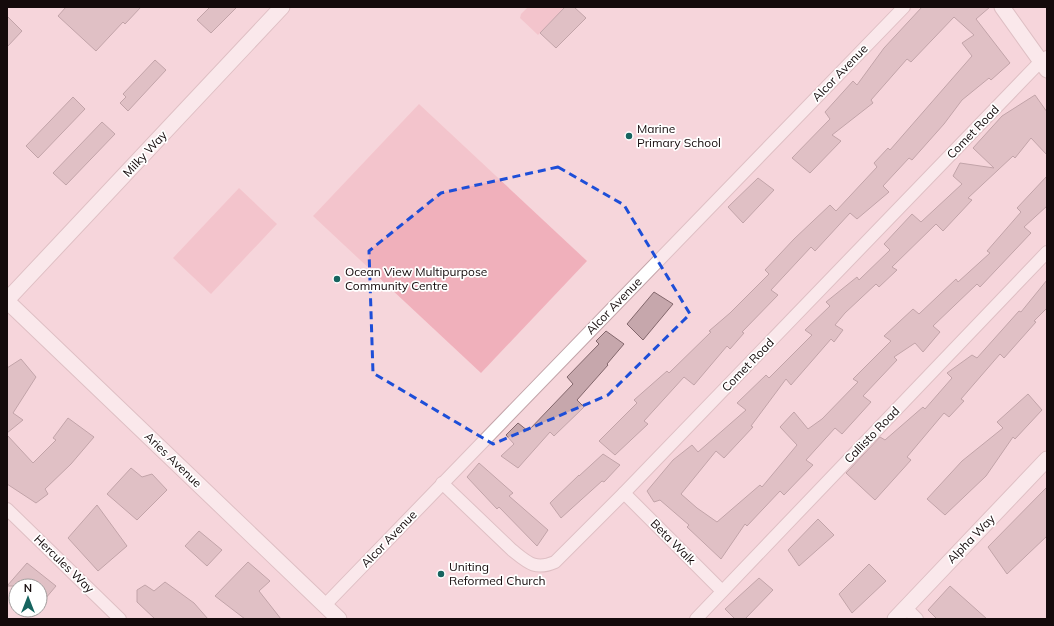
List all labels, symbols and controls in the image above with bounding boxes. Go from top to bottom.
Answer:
street label: Alcor Avenue [809,41,871,104]
street label: Comet Road [943,102,1002,161]
place label: Marine Primary School [637,121,721,150]
street label: Milky Way [119,127,170,180]
marker: Marine Primary School [624,131,634,141]
place label: Ocean View Multipurpose Community Centre [345,264,487,293]
marker: Ocean View Multipurpose Community Centre [332,274,342,284]
street label: Alcor Avenue [583,274,645,337]
street label: Comet Road [718,335,777,394]
street label: Callisto Road [841,403,902,466]
street label: Aries Avenue [142,429,205,491]
street label: Alcor Avenue [358,507,420,570]
street label: Alpha Way [944,511,998,566]
street label: Beta Walk [648,516,700,568]
street label: Hercules Way [31,531,98,596]
place label: Uniting Reformed Church [449,559,546,588]
marker: Uniting Reformed Church [436,569,446,579]
north arrow [8,578,48,618]
text: N [24,581,32,595]

